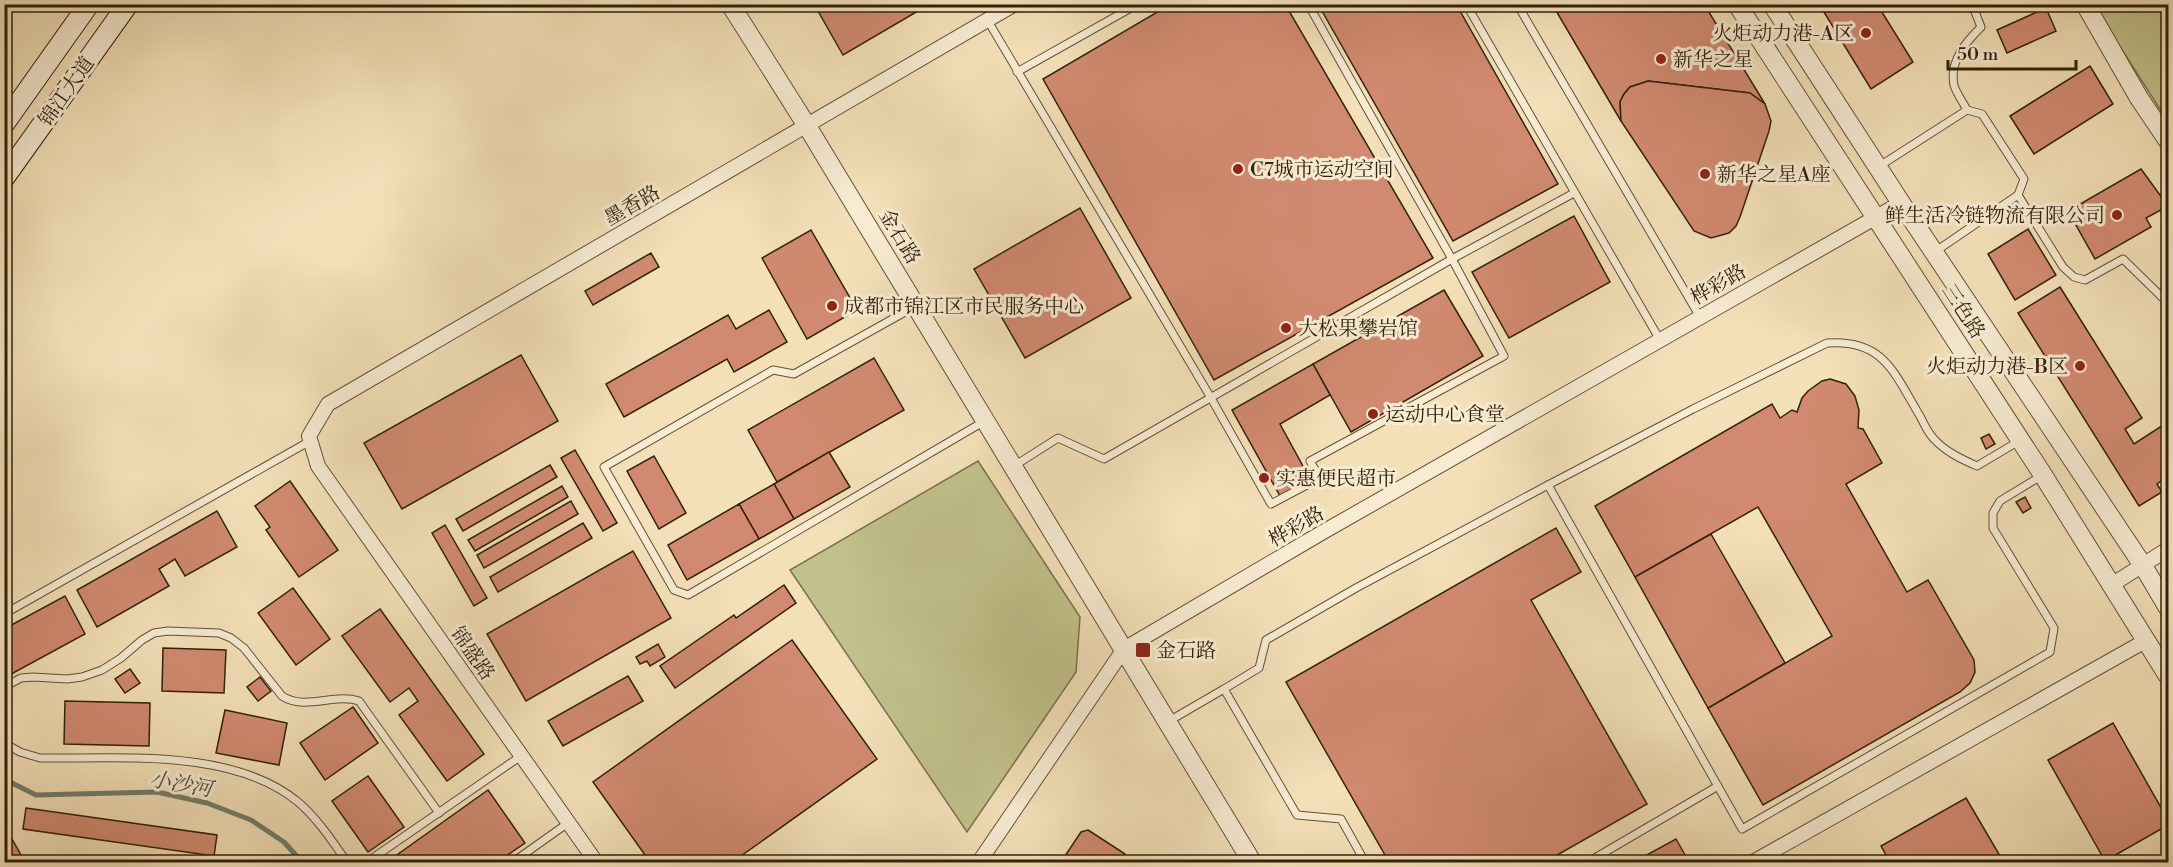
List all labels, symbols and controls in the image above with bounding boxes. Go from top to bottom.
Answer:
place label: 火炬动力港-A区 [1712,22,1854,47]
marker: 火炬动力港-A区 [1859,26,1873,40]
scale bar [1948,33,2076,71]
text: 50 m [1957,43,1999,66]
place label: 新华之星 [1673,48,1753,73]
street label: 锦江大道 [34,52,100,132]
marker: 新华之星 [1654,52,1668,66]
place label: C7城市运动空间 [1250,158,1394,183]
marker: C7城市运动空间 [1231,162,1245,176]
place label: 新华之星A座 [1717,163,1831,188]
marker: 新华之星A座 [1698,167,1712,181]
street label: 墨香路 [601,180,665,232]
place label: 鲜生活冷链物流有限公司 [1885,204,2105,229]
street label: 金石路 [873,205,925,269]
marker: 鲜生活冷链物流有限公司 [2110,208,2124,222]
street label: 桦彩路 [1687,259,1751,311]
street label: 三色路 [1936,280,1990,344]
place label: 成都市锦江区市民服务中心 [844,295,1084,320]
marker: 成都市锦江区市民服务中心 [825,299,839,313]
place label: 大松果攀岩馆 [1298,317,1418,342]
marker: 大松果攀岩馆 [1279,321,1293,335]
place label: 火炬动力港-B区 [1926,355,2068,380]
marker: 火炬动力港-B区 [2073,359,2087,373]
place label: 运动中心食堂 [1385,403,1505,428]
marker: 运动中心食堂 [1366,407,1380,421]
place label: 实惠便民超市 [1276,467,1396,492]
marker: 实惠便民超市 [1257,471,1271,485]
street label: 桦彩路 [1265,501,1329,553]
street label: 锦盛路 [444,622,499,686]
place label: 金石路 [1156,639,1216,664]
marker: 金石路 [1134,641,1152,659]
water label: 小沙河 [148,767,218,804]

